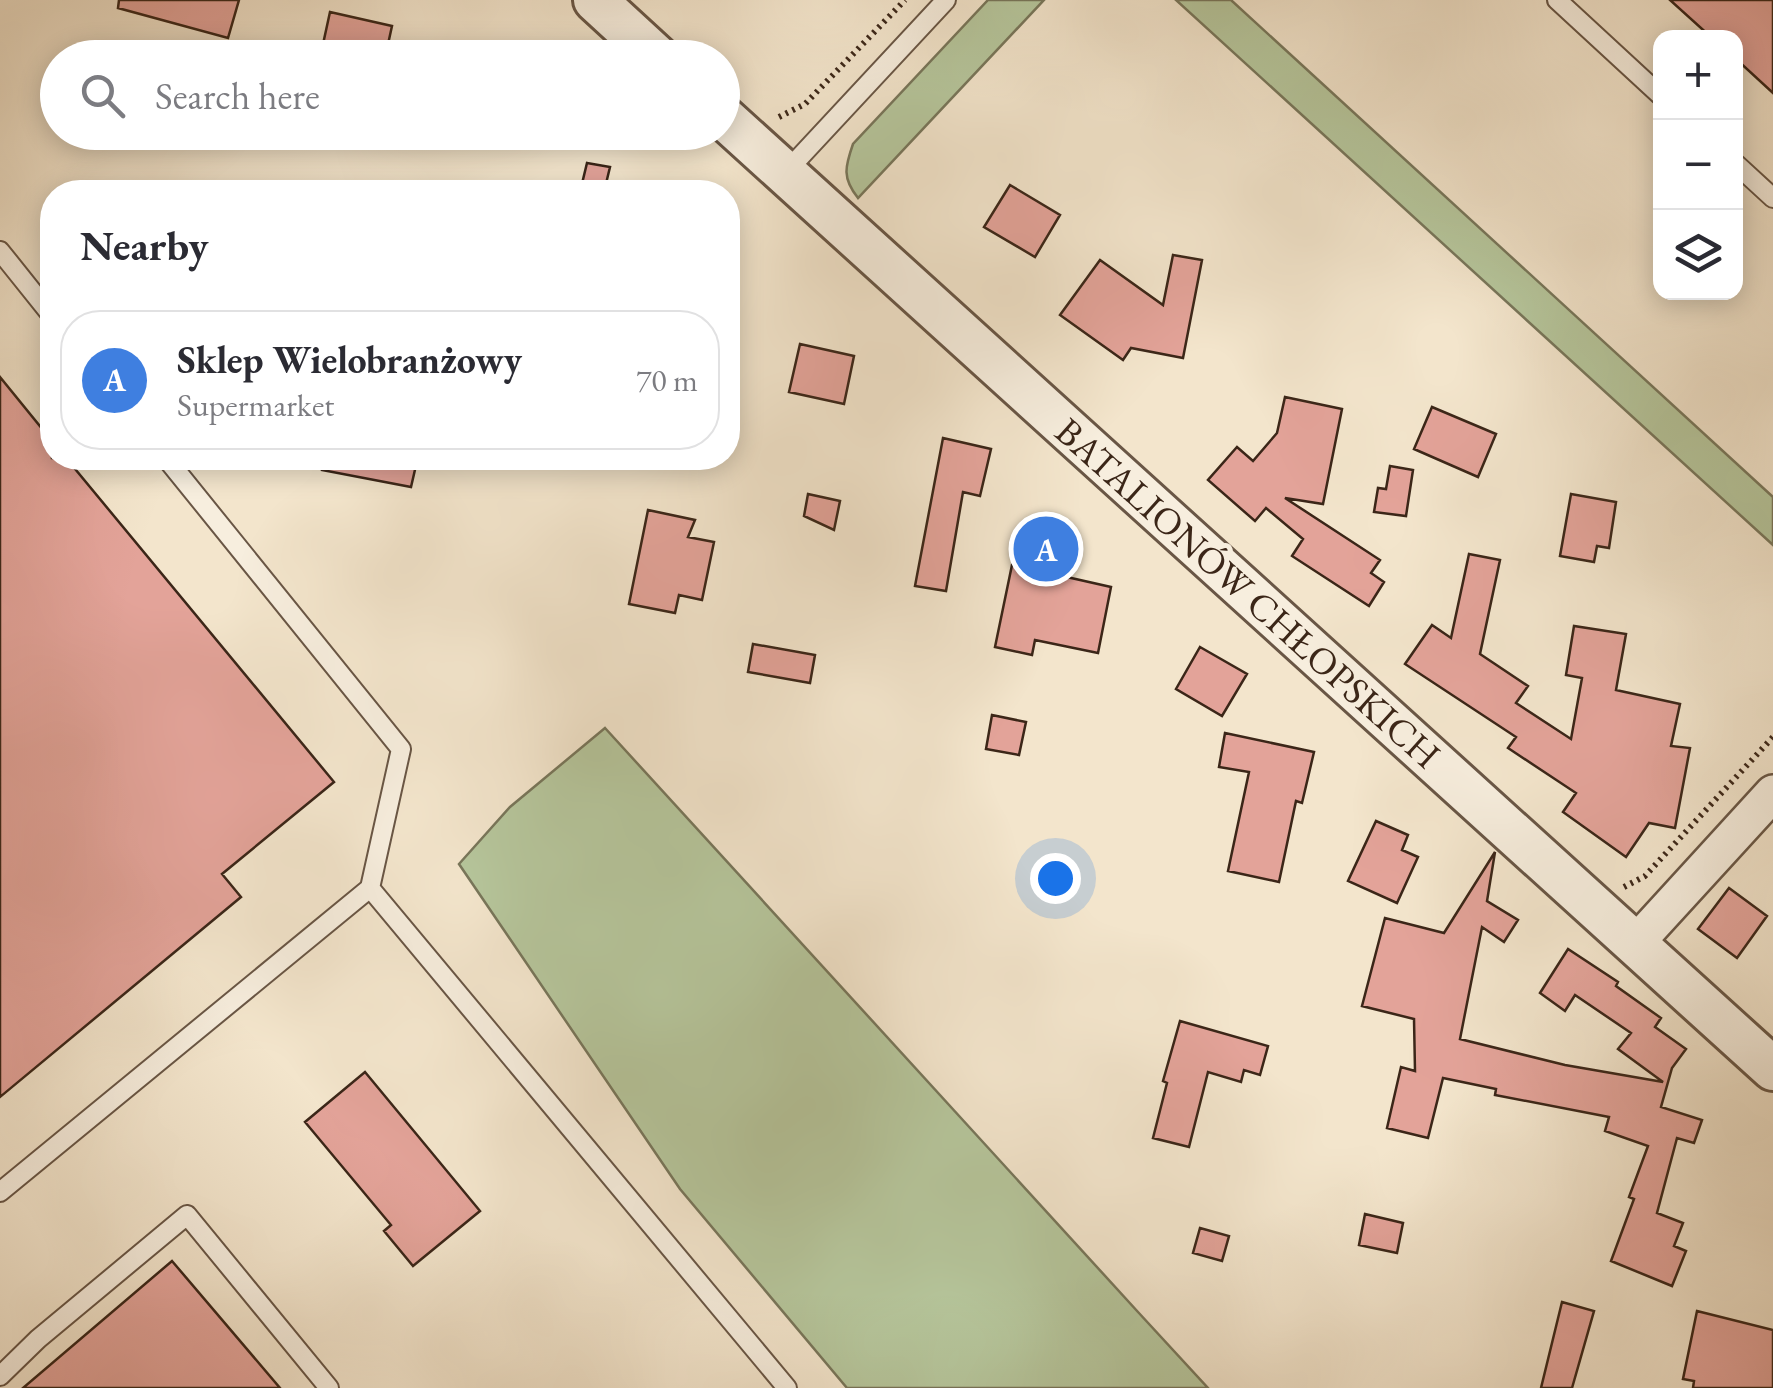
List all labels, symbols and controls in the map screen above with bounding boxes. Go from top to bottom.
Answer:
map controls [1653,30,1743,300]
button: + [1653,30,1743,120]
search box [40,40,740,150]
icon: search [75,68,130,123]
text: Search here [155,71,320,120]
button: − [1653,120,1743,210]
button: layers [1653,210,1743,300]
text: Nearby [80,218,209,273]
text: Sklep Wielobranżowy [177,335,522,384]
text: A [103,359,126,401]
text: 70 m [636,359,698,401]
text: Supermarket [177,384,334,426]
street label: BATALIONÓW CHŁOPSKICH [1046,408,1450,778]
pin: A [1014,512,1078,586]
your location [1030,853,1081,904]

